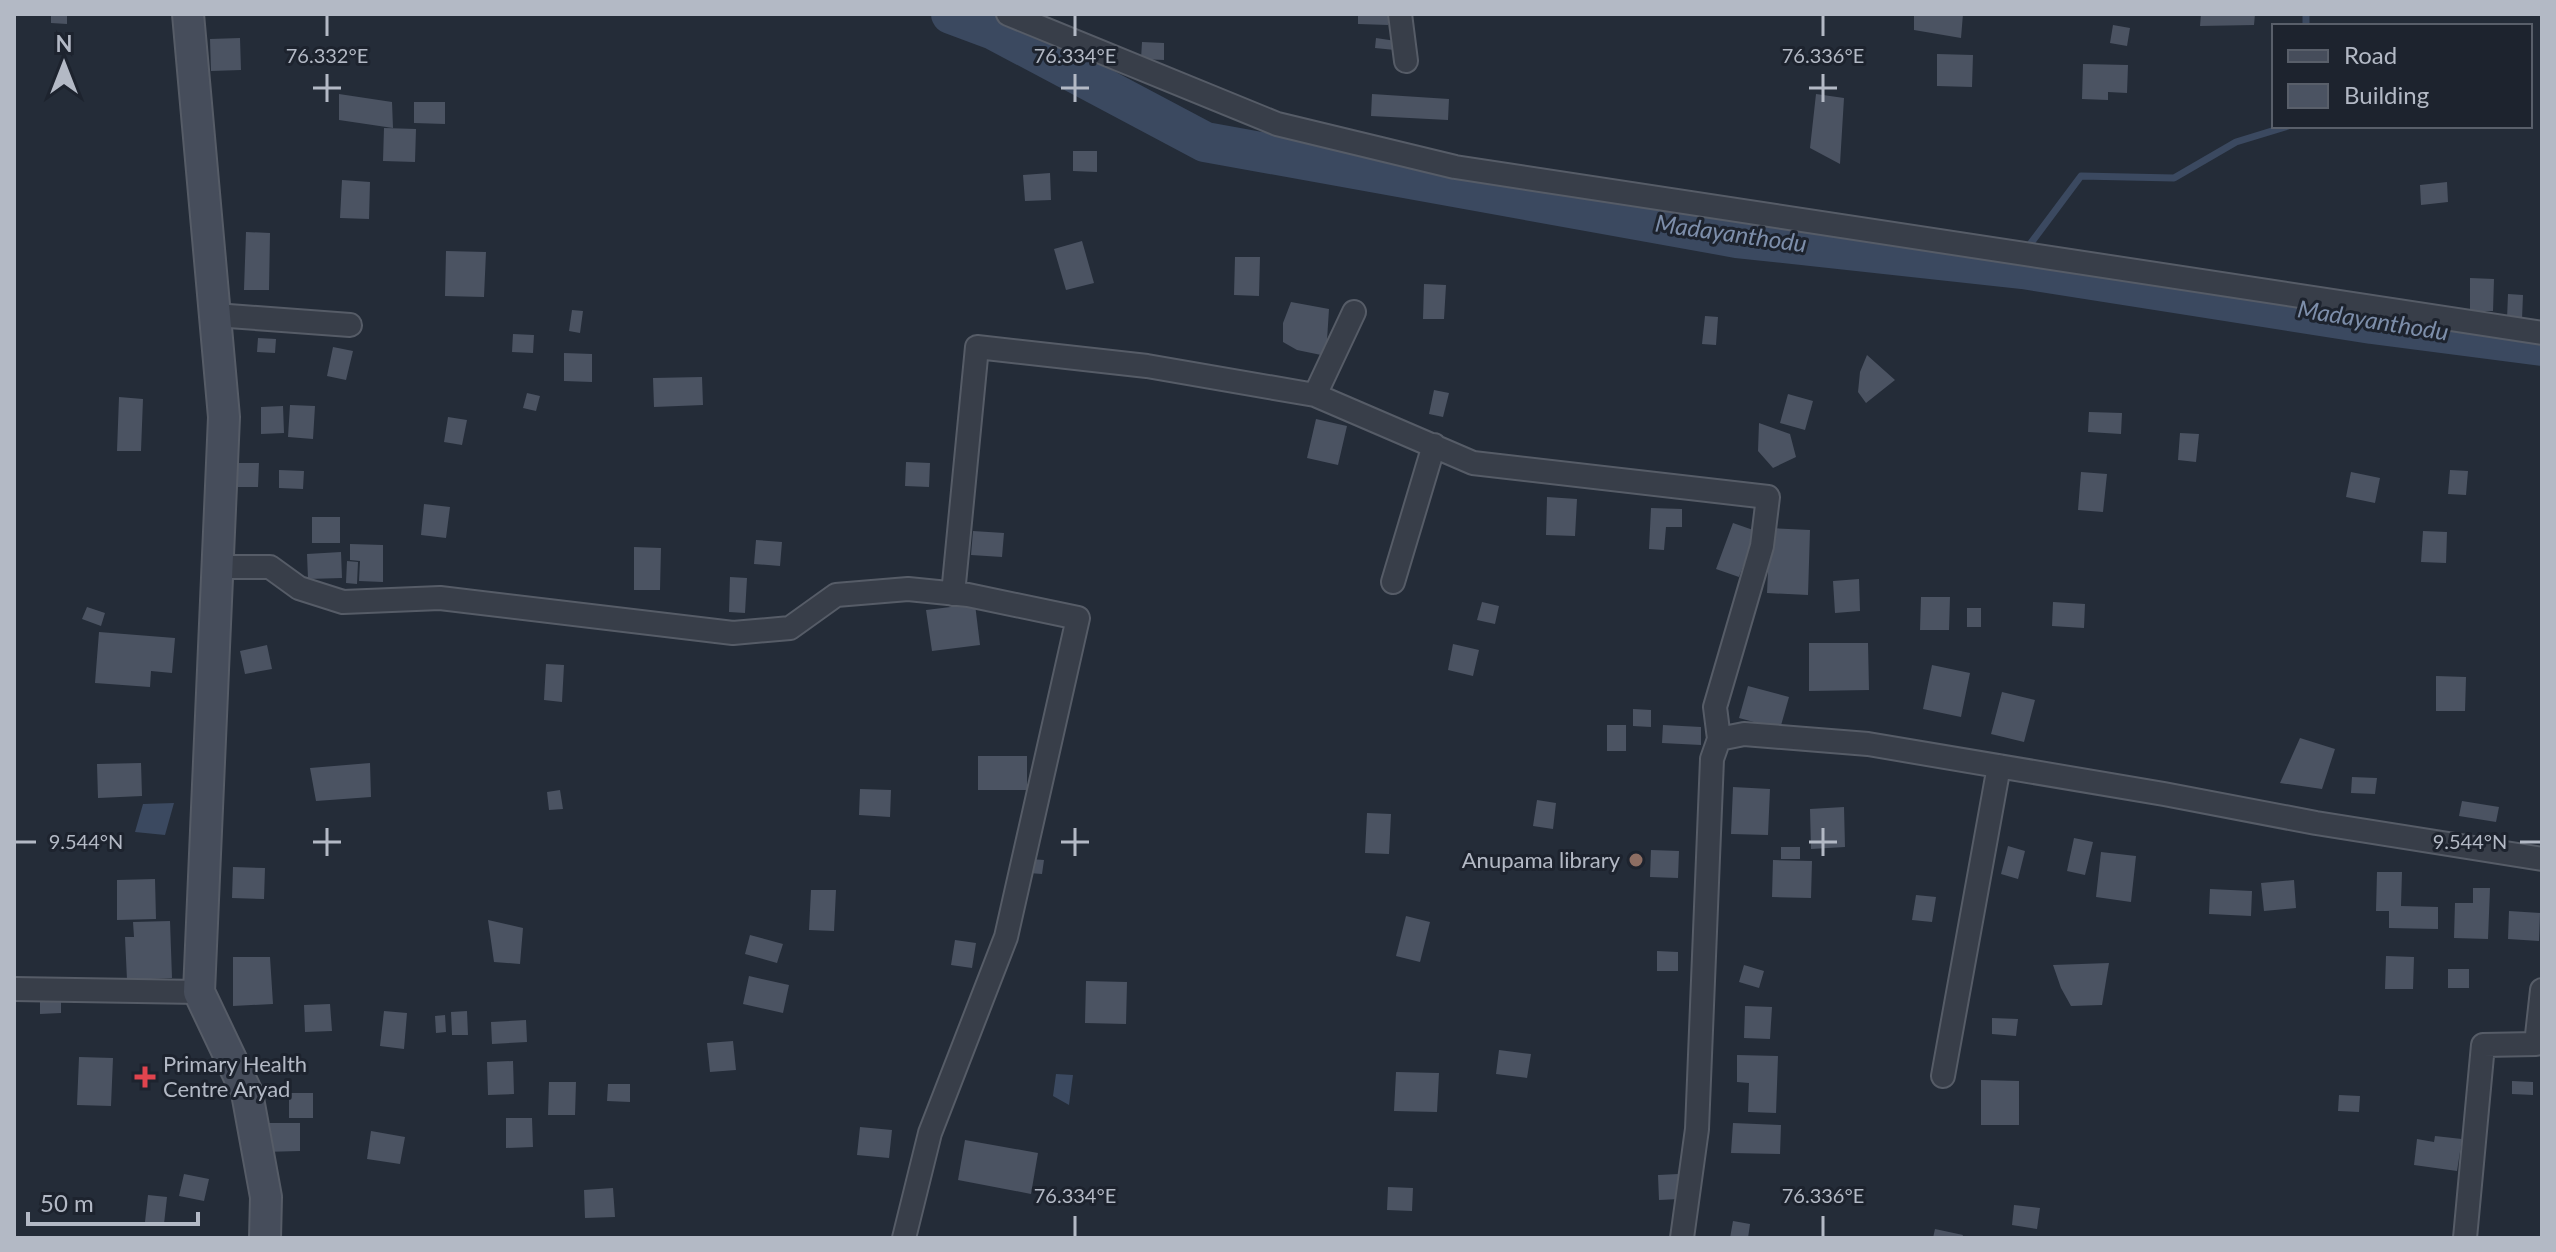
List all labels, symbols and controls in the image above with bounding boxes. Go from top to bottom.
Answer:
north arrow [24,24,104,104]
legend [2272,24,2532,128]
text: N [56,30,72,57]
text: Road [2344,40,2397,69]
text: 76.332°E [286,43,368,67]
text: 76.334°E [1034,43,1116,67]
text: 76.336°E [1782,43,1864,67]
text: Building [2344,80,2429,109]
water label: Madayanthodu [1654,208,1809,257]
water label: Madayanthodu [2296,293,2451,346]
text: 9.544°N [49,829,123,853]
text: 9.544°N [2433,829,2507,853]
place label: Anupama library [1462,846,1621,873]
marker: Anupama library [1627,851,1645,869]
place label: Primary Health Centre Aryad [163,1050,307,1102]
marker: Primary Health Centre Aryad [134,1066,156,1088]
scale bar [28,1176,198,1226]
text: 76.334°E [1034,1183,1116,1207]
text: 76.336°E [1782,1183,1864,1207]
text: 50 m [40,1188,94,1217]

